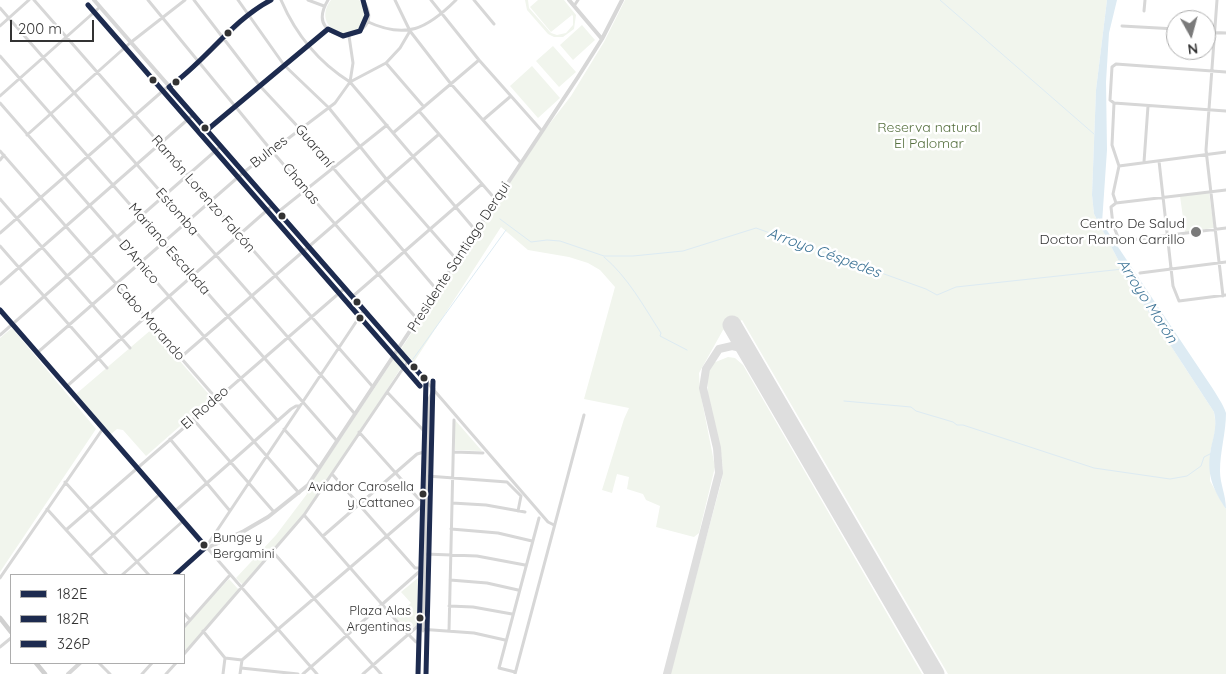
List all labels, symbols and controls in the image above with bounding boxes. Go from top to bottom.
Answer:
scale bar [12,10,96,42]
north arrow [1166,10,1216,60]
text: 200 m [18,19,62,38]
unlabelled marker [223,28,233,38]
text: N [1187,39,1199,58]
unlabelled marker [148,75,158,85]
unlabelled marker [171,77,181,87]
park label: Reserva natural El Palomar [877,120,981,152]
street label: Guaraní [291,121,337,171]
unlabelled marker [200,123,210,133]
street label: Ramón Lorenzo Falcón [147,132,259,256]
street label: Bulnes [247,132,291,172]
street label: Chanas [279,160,323,208]
street label: Presidente Santiago Derqui [404,179,514,335]
street label: Estomba [152,185,202,239]
street label: Mariano Escalada [125,200,213,298]
unlabelled marker [277,211,287,221]
place label: Centro De Salud Doctor Ramon Carrillo [1040,216,1185,248]
water label: Arroyo Céspedes [765,224,883,282]
marker: Centro De Salud Doctor Ramon Carrillo [1189,225,1203,239]
street label: D'Amico [115,236,163,288]
water label: Arroyo Morón [1113,256,1181,346]
street label: Cabo Morando [112,280,188,364]
unlabelled marker [352,297,362,307]
unlabelled marker [355,313,365,323]
unlabelled marker [409,362,419,372]
unlabelled marker [419,373,429,383]
street label: El Rodeo [178,383,232,433]
place label: Aviador Carosella y Cattaneo [308,479,414,510]
marker: Aviador Carosella y Cattaneo [418,489,428,499]
place label: Bunge y Bergamini [213,530,274,561]
marker: Bunge y Bergamini [199,540,209,550]
legend [10,574,185,664]
text: 182E [57,584,87,603]
place label: Plaza Alas Argentinas [346,603,411,634]
text: 182R [57,609,89,628]
marker: Plaza Alas Argentinas [415,613,425,623]
text: 326P [57,634,90,653]

